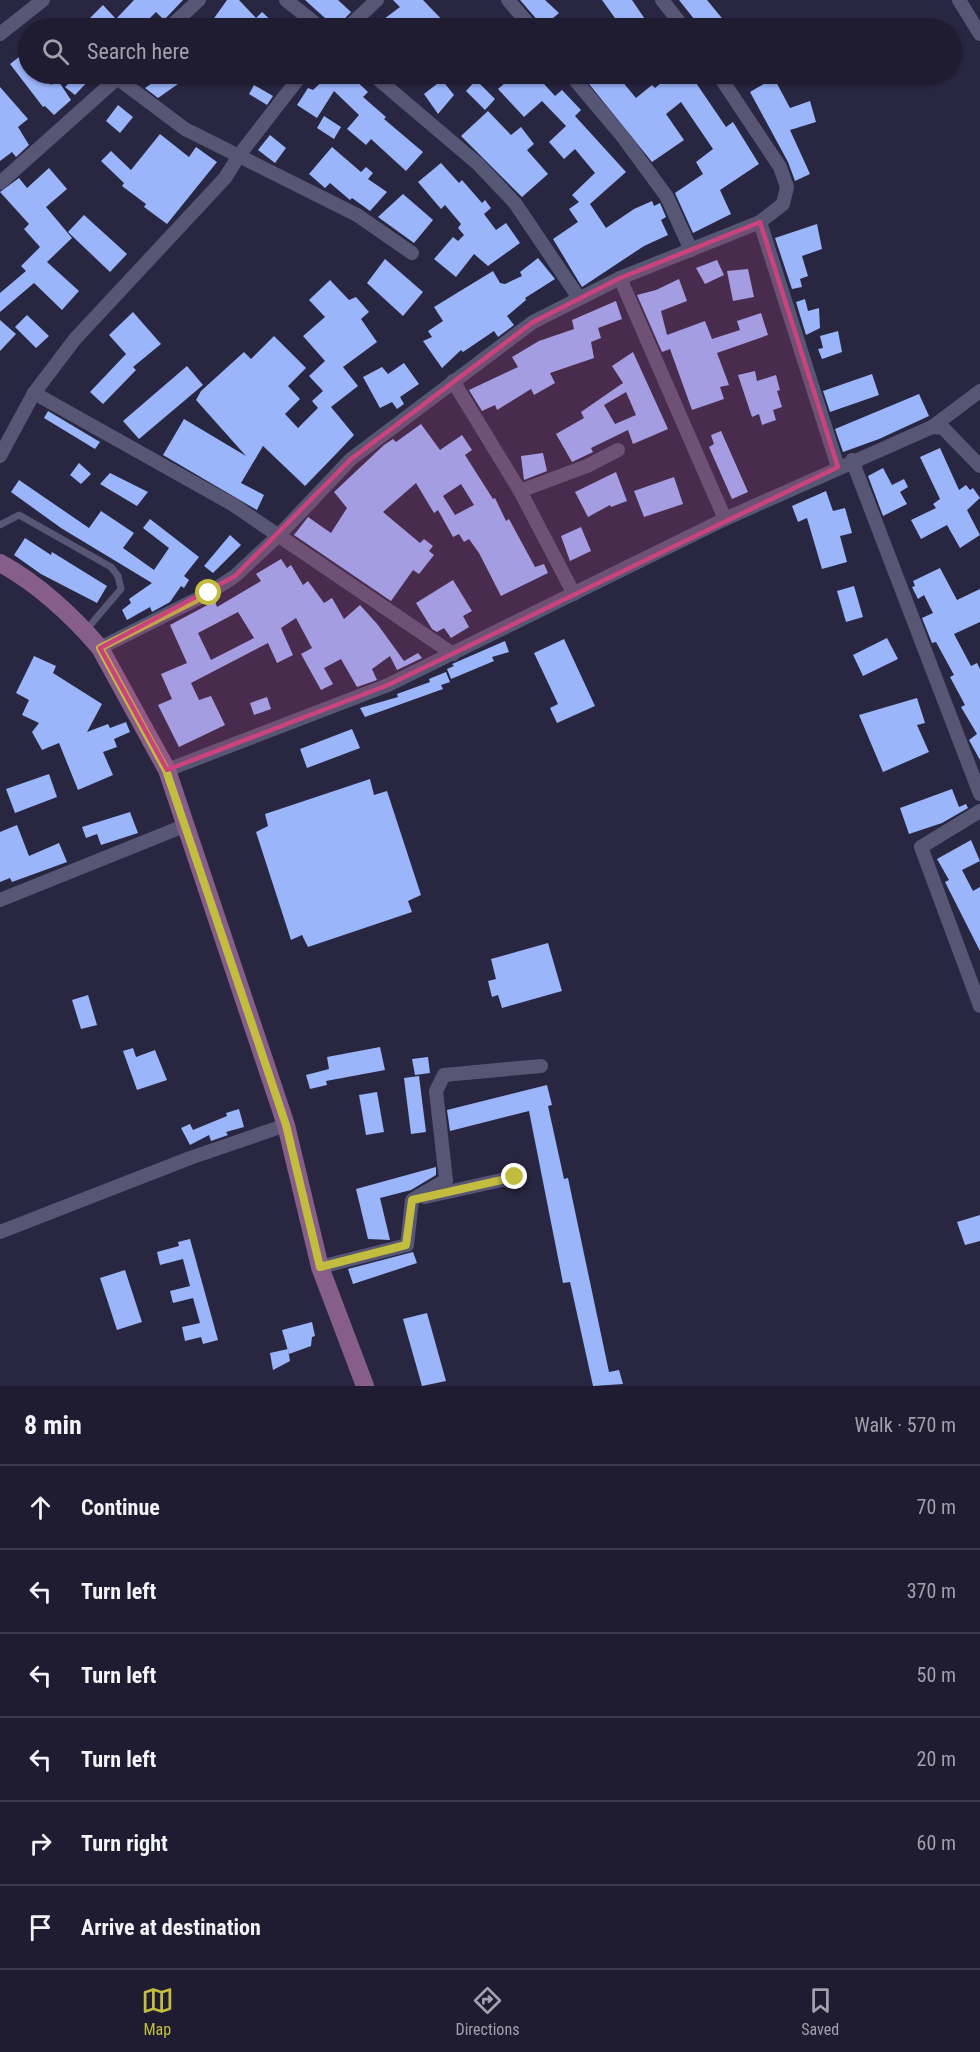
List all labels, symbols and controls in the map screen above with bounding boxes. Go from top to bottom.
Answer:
search box [18,18,962,84]
icon: search [39,35,72,68]
text: Search here [87,39,189,64]
route start [195,579,221,605]
route end [501,1163,527,1189]
text: 8 min [24,1410,82,1440]
text: Walk · 570 m [855,1413,956,1437]
icon: ahead [24,1491,57,1524]
text: Continue [81,1495,160,1520]
text: 70 m [917,1495,956,1519]
icon: left [24,1575,57,1608]
text: Turn left [81,1579,156,1604]
text: 370 m [907,1579,956,1603]
icon: left [24,1659,57,1692]
text: Turn left [81,1663,156,1688]
text: 50 m [917,1663,956,1687]
icon: left [24,1743,57,1776]
text: Turn left [81,1747,156,1772]
text: 20 m [917,1747,956,1771]
icon: right [24,1827,57,1860]
text: Turn right [81,1831,168,1856]
text: 60 m [917,1831,956,1855]
icon: arrive [24,1911,57,1944]
text: Arrive at destination [81,1915,261,1940]
tab: Map [141,1984,174,2039]
tab: Directions [456,1984,519,2039]
tab: Saved [801,1984,839,2039]

